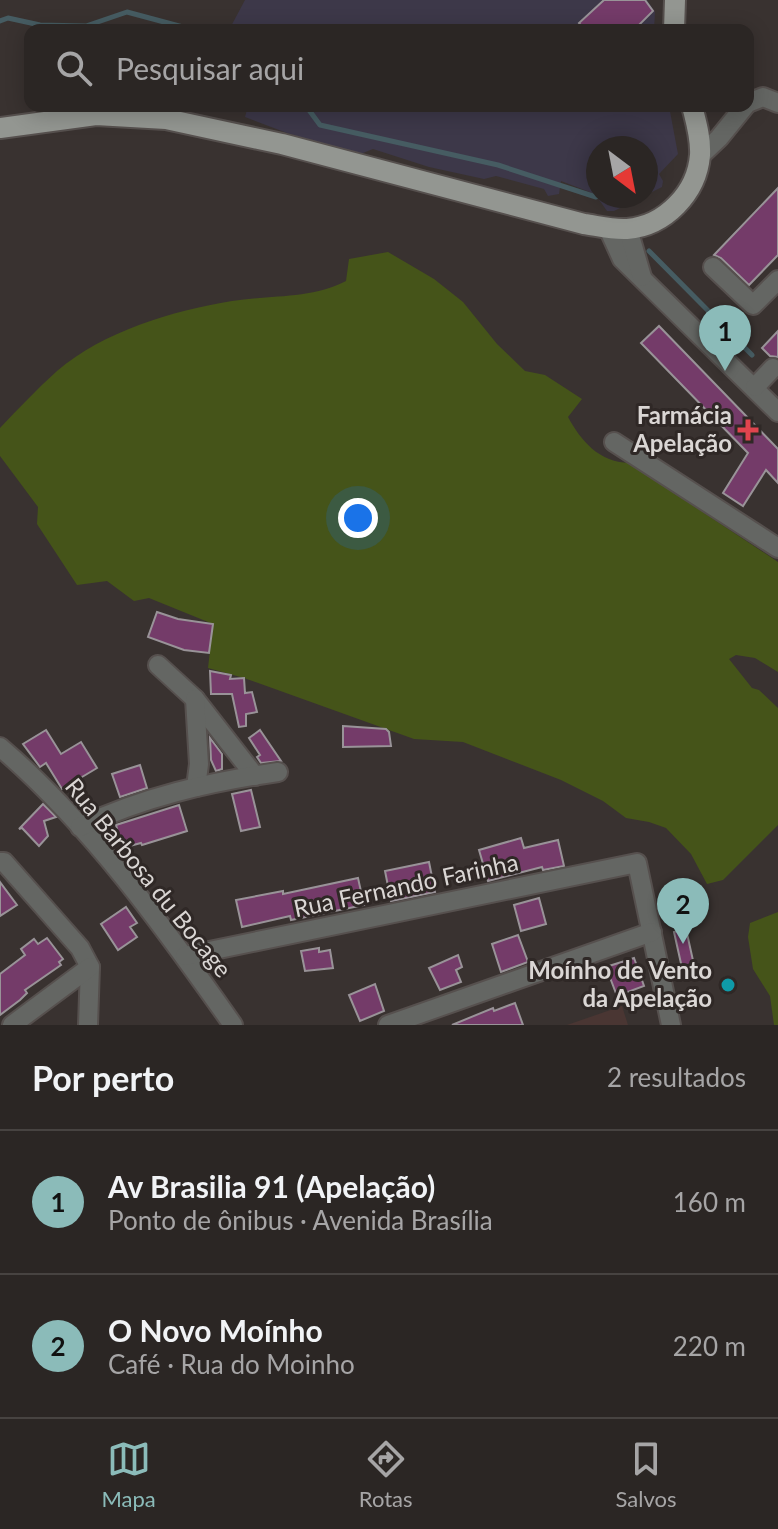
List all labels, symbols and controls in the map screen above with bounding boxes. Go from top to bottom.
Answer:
search box [24,24,754,112]
icon: search [52,46,96,90]
text: Pesquisar aqui [116,50,304,86]
north arrow [586,136,658,208]
pin: 1 [699,305,751,371]
place label: Farmácia Apelação [632,400,732,457]
marker: Farmácia Apelação [739,421,757,439]
your location [338,498,378,538]
street label: Rua Barbosa du Bocage [60,772,238,982]
street label: Rua Fernando Farinha [291,847,521,923]
pin: 2 [657,878,709,944]
place label: Moínho de Vento da Apelação [528,955,712,1012]
marker: Moínho de Vento da Apelação [719,976,737,994]
text: Por perto [32,1057,174,1098]
text: 2 resultados [607,1061,746,1093]
text: Av Brasilia 91 (Apelação) [108,1168,435,1204]
text: 1 [50,1186,66,1218]
text: 160 m [673,1186,746,1218]
text: Ponto de ônibus · Avenida Brasília [108,1204,493,1236]
text: O Novo Moínho [108,1312,323,1348]
text: 2 [50,1330,66,1362]
text: 220 m [673,1330,746,1362]
text: Café · Rua do Moinho [108,1348,355,1380]
tab: Mapa [102,1437,156,1512]
tab: Rotas [359,1437,413,1512]
tab: Salvos [616,1437,676,1512]

